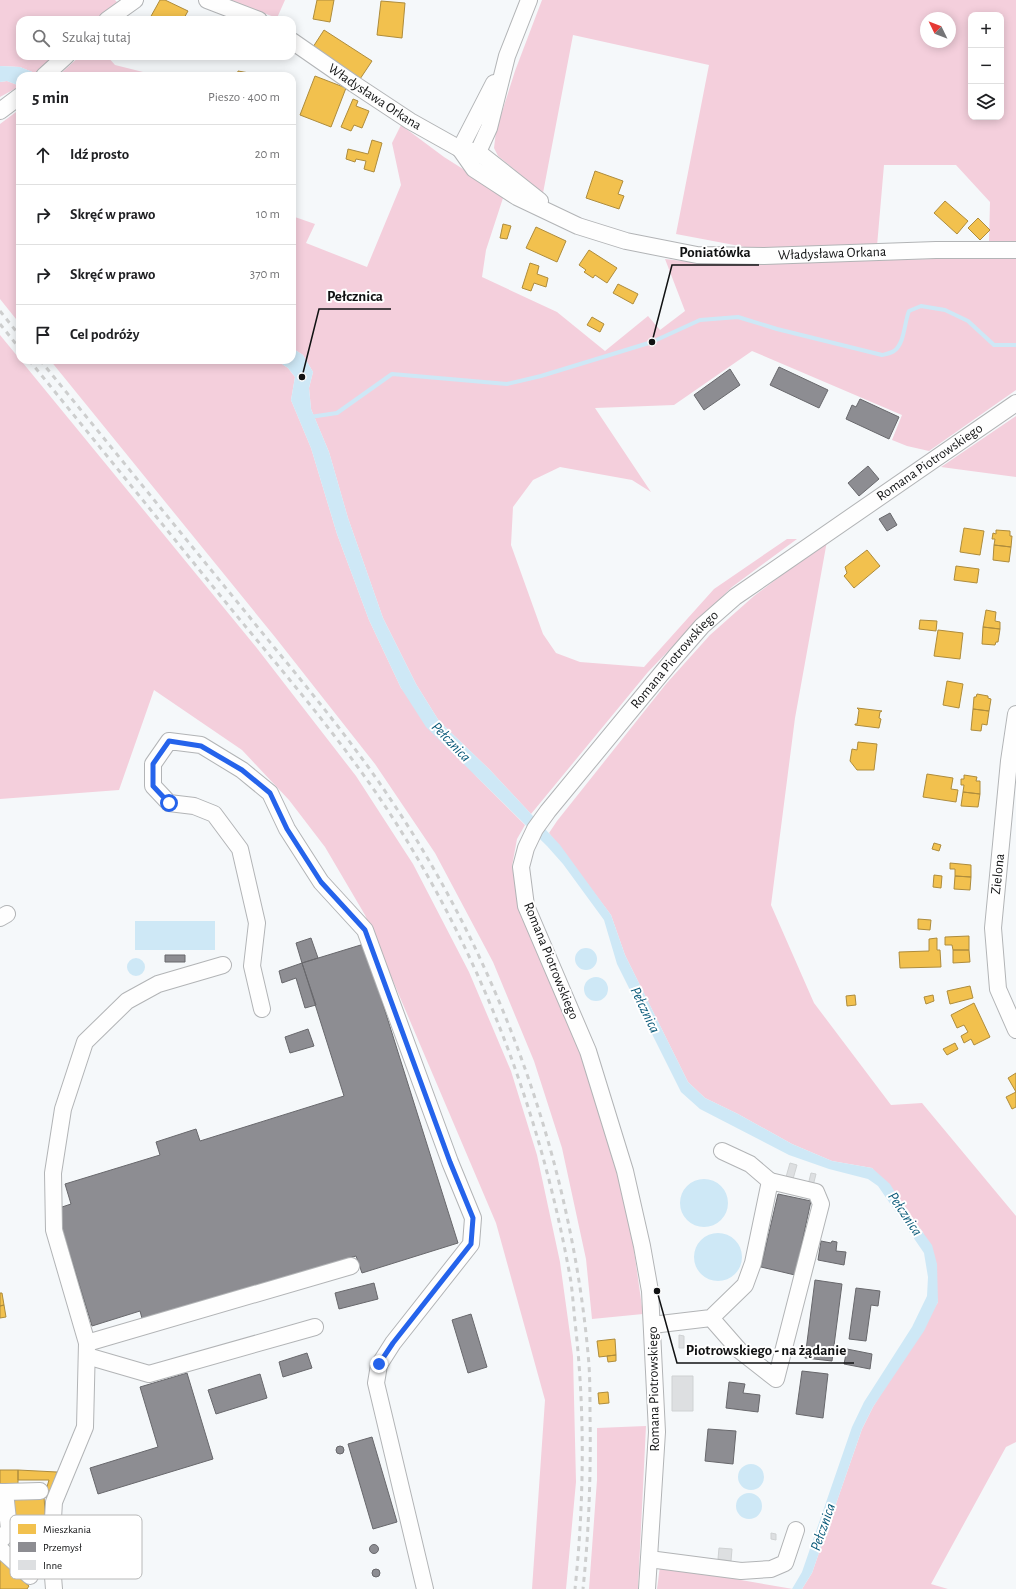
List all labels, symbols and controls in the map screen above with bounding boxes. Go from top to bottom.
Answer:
north arrow [920,12,956,48]
map controls [968,12,1004,120]
button: + [968,12,1004,48]
search box [16,16,296,60]
icon: search [30,27,52,49]
text: Szukaj tutaj [62,30,131,45]
button: − [968,48,1004,84]
street label: Władysława Orkana [326,61,424,133]
button: layers [968,84,1004,120]
text: 5 min [32,89,69,106]
text: Pieszo · 400 m [208,91,280,104]
icon: ahead [32,144,54,166]
text: Idź prosto [70,147,129,162]
text: 20 m [255,148,280,161]
icon: right [32,204,54,226]
text: Skręć w prawo [70,207,155,222]
text: 10 m [256,208,280,221]
callout: Poniatówka [672,238,759,265]
text: Poniatówka [679,245,751,260]
street label: Władysława Orkana [778,245,887,263]
icon: right [32,264,54,286]
text: Skręć w prawo [70,267,155,282]
text: 370 m [250,268,280,281]
callout: Pełcznica [319,282,391,309]
text: Pełcznica [327,289,383,304]
icon: arrive [32,324,54,346]
text: Cel podróży [70,327,139,342]
street label: Romana Piotrowskiego [874,421,985,504]
street label: Romana Piotrowskiego [628,608,721,711]
water label: Pełcznica [429,719,473,765]
route start [160,794,178,812]
street label: Zielona [989,852,1007,895]
street label: Romana Piotrowskiego [521,900,581,1022]
water label: Pełcznica [627,985,663,1035]
water label: Pełcznica [885,1189,925,1239]
street label: Romana Piotrowskiego [646,1326,662,1452]
callout: Piotrowskiego - na żądanie [677,1336,854,1363]
text: Piotrowskiego - na żądanie [686,1343,846,1358]
route end [370,1355,388,1373]
water label: Pełcznica [808,1501,838,1553]
legend [10,1515,142,1579]
text: Mieszkania [43,1524,91,1535]
text: Przemysł [43,1542,82,1553]
text: Inne [43,1560,62,1571]

